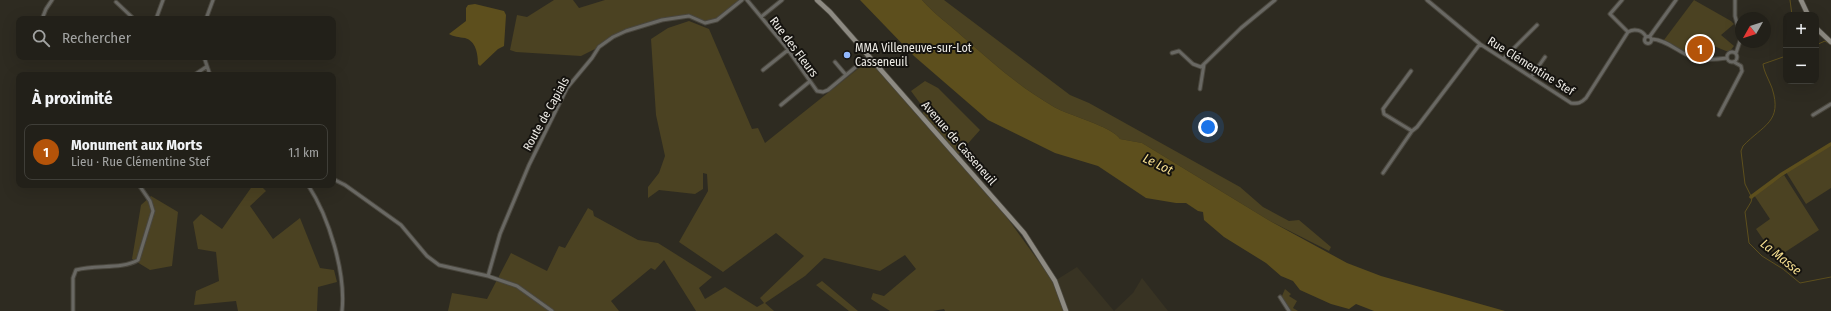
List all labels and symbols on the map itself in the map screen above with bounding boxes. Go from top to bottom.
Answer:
north arrow [1735,12,1771,48]
street label: Rue des Fleurs [767,14,821,80]
street label: Rue Clémentine Stef [1485,34,1578,99]
pin: 1 [1687,34,1713,64]
place label: MMA Villeneuve-sur-Lot Casseneuil [855,41,972,69]
marker: MMA Villeneuve-sur-Lot Casseneuil [842,50,852,60]
street label: Route de Capials [520,75,572,153]
street label: Avenue de Casseneuil [919,98,999,188]
your location [1198,117,1218,137]
water label: Le Lot [1141,150,1176,178]
water label: La Masse [1758,236,1804,278]

